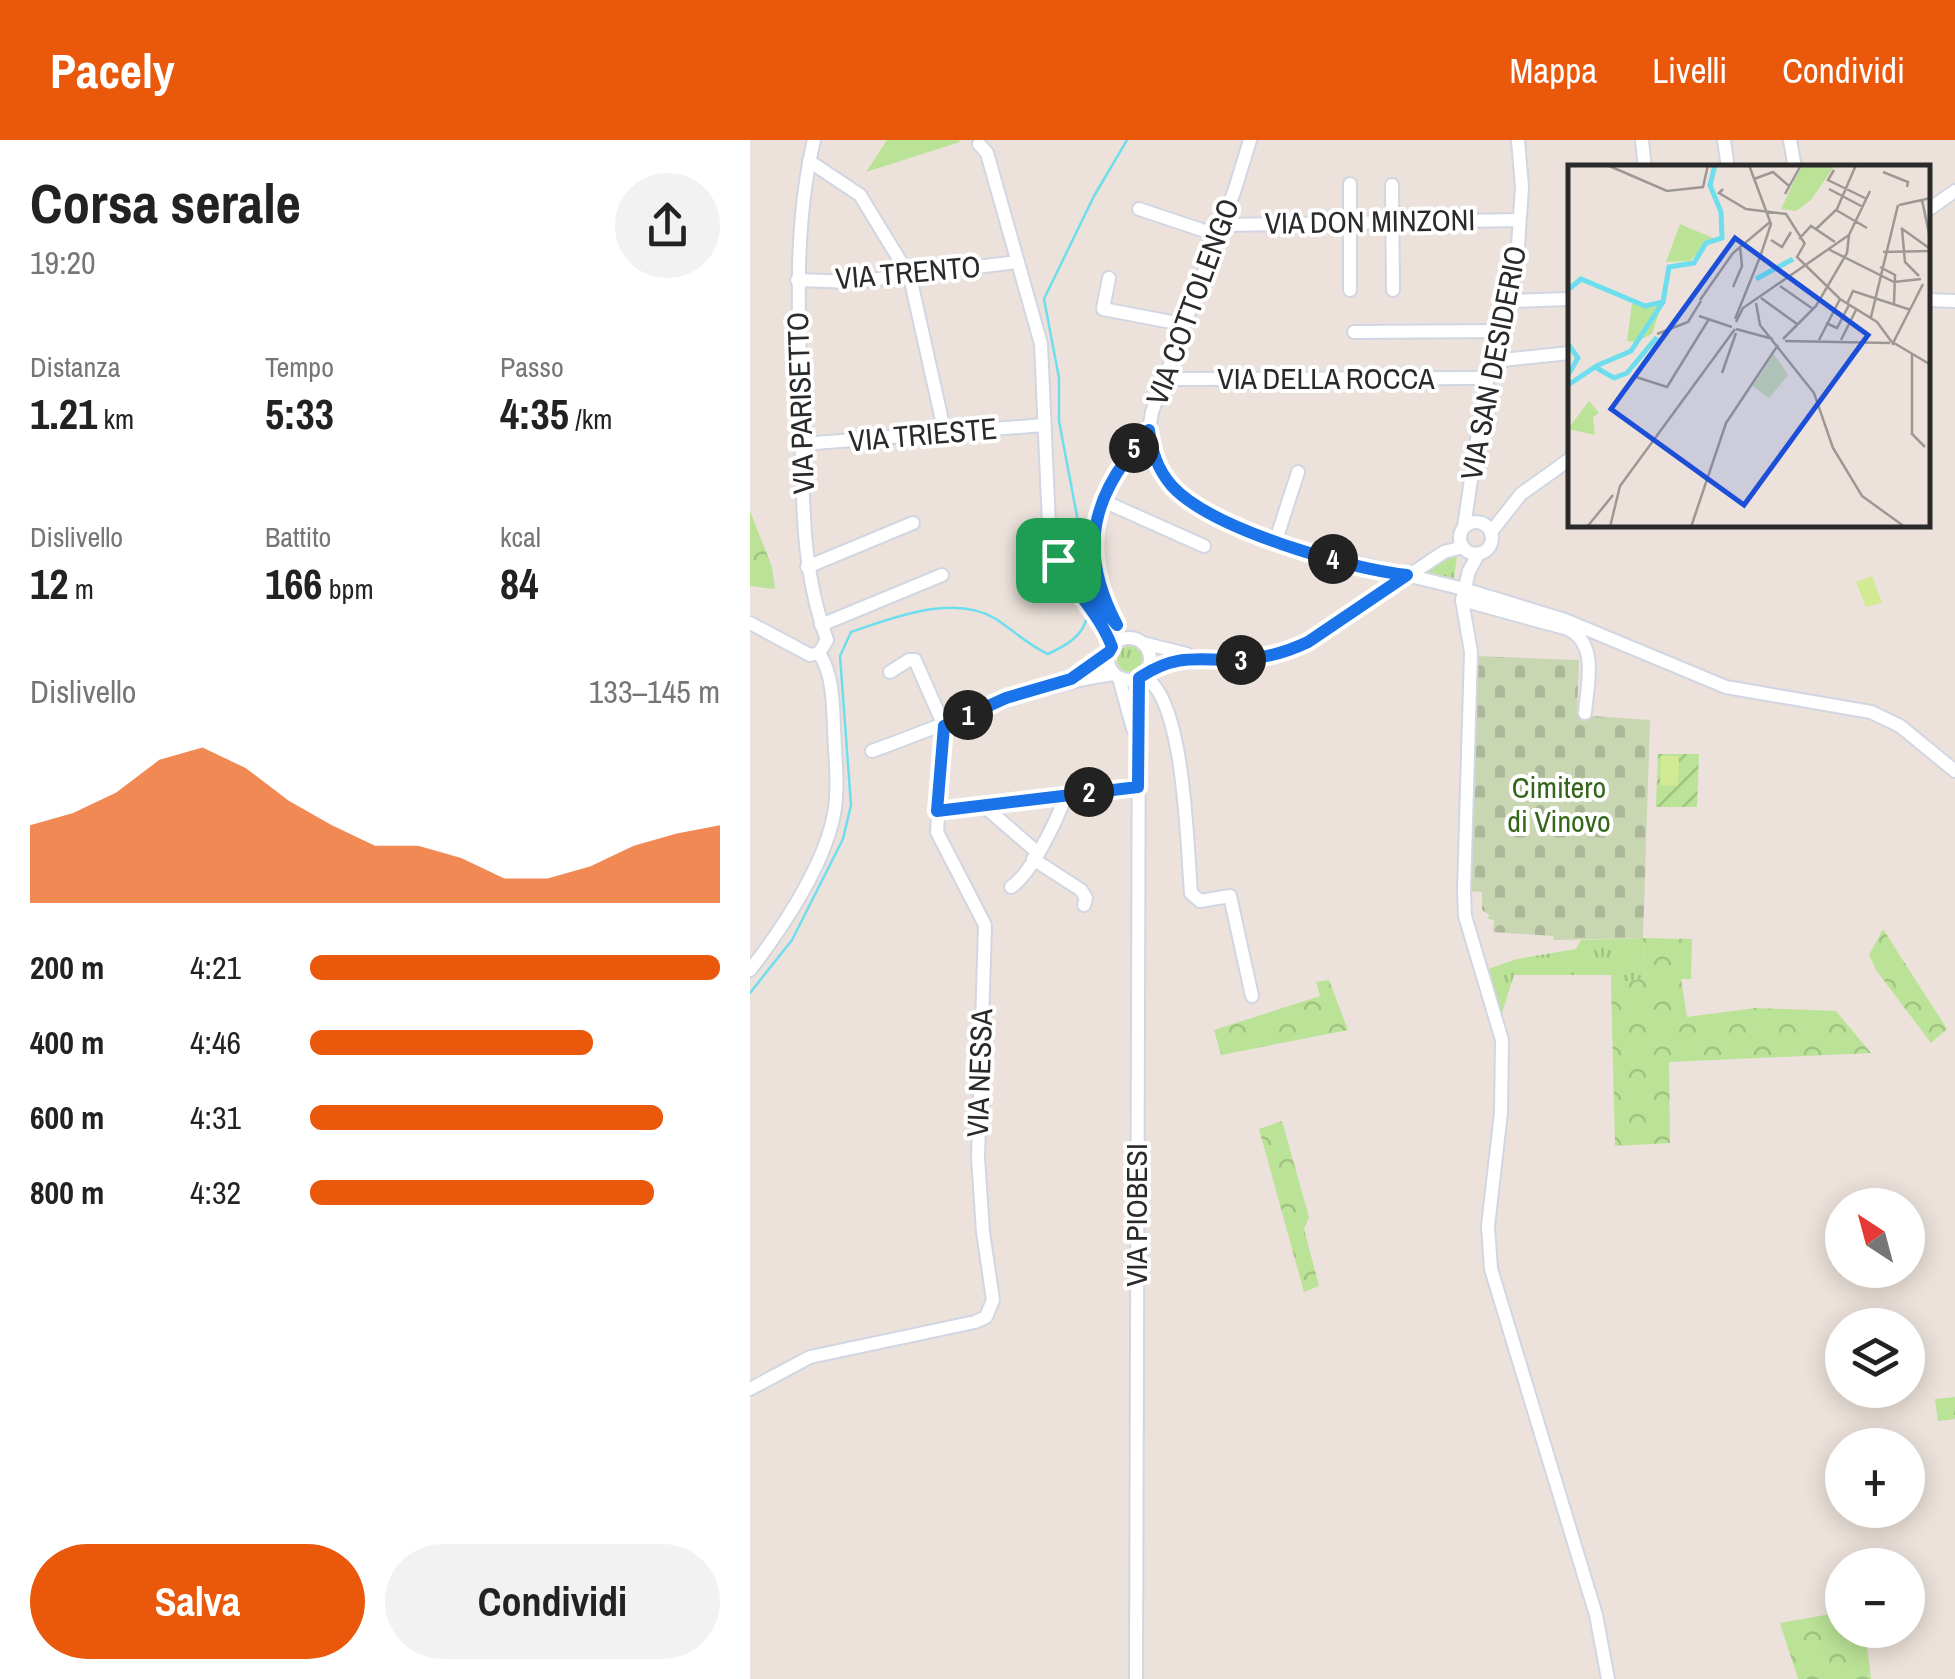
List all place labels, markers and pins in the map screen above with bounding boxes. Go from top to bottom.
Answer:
pin: 5 [1109,423,1159,473]
pin [1016,518,1101,603]
pin: 4 [1308,534,1358,584]
pin: 3 [1216,635,1266,685]
pin: 1 [943,690,993,740]
pin: 2 [1064,767,1114,817]

